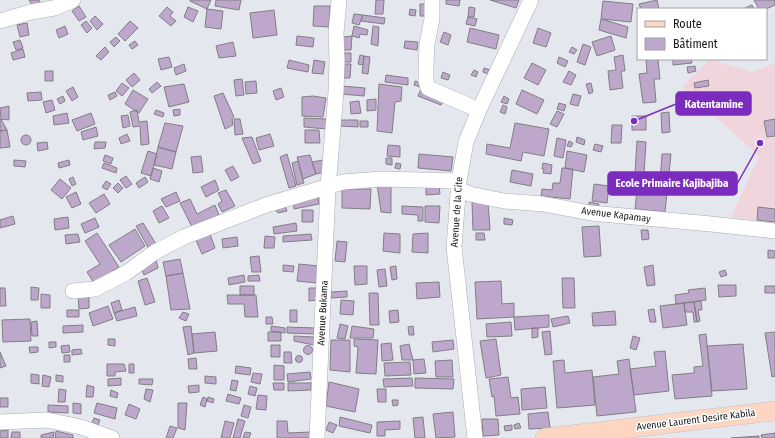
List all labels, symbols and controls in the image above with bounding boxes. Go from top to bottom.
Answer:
legend [637,8,767,60]
text: Route [673,17,702,31]
text: Bâtiment [673,37,718,51]
callout: Katentamine [676,92,751,115]
text: Katentamine [685,98,744,111]
callout: Ecole Primaire Kajibajiba [608,172,737,195]
street label: Avenue de la Cite [449,176,465,248]
text: Ecole Primaire Kajibajiba [616,177,729,190]
street label: Avenue Kapamay [581,205,652,225]
street label: Avenue Bukama [315,280,331,346]
street label: Avenue Laurent Desire Kabila [636,407,756,433]

